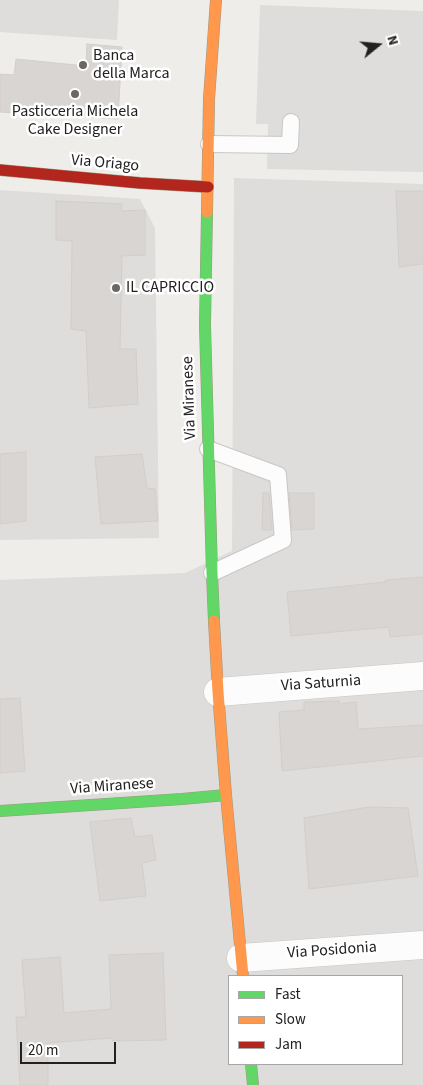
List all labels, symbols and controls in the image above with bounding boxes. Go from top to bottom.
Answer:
north arrow [353,20,403,70]
text: N [381,33,403,48]
place label: Banca della Marca [93,46,170,84]
marker: Banca della Marca [77,59,89,71]
marker: Pasticceria Michela Cake Designer [69,88,81,100]
place label: Pasticceria Michela Cake Designer [12,102,138,140]
street label: Via Oriago [70,151,140,177]
place label: IL CAPRICCIO [126,278,214,298]
marker: IL CAPRICCIO [110,282,122,294]
street label: Via Miranese [179,356,201,440]
street label: Via Saturnia [280,672,362,696]
street label: Via Miranese [70,775,154,799]
street label: Via Posidonia [287,938,377,964]
legend [228,975,403,1065]
text: Fast [275,984,301,1005]
text: Slow [275,1009,306,1030]
scale bar [22,1032,119,1064]
text: Jam [275,1034,302,1055]
text: 20 m [28,1040,58,1061]

